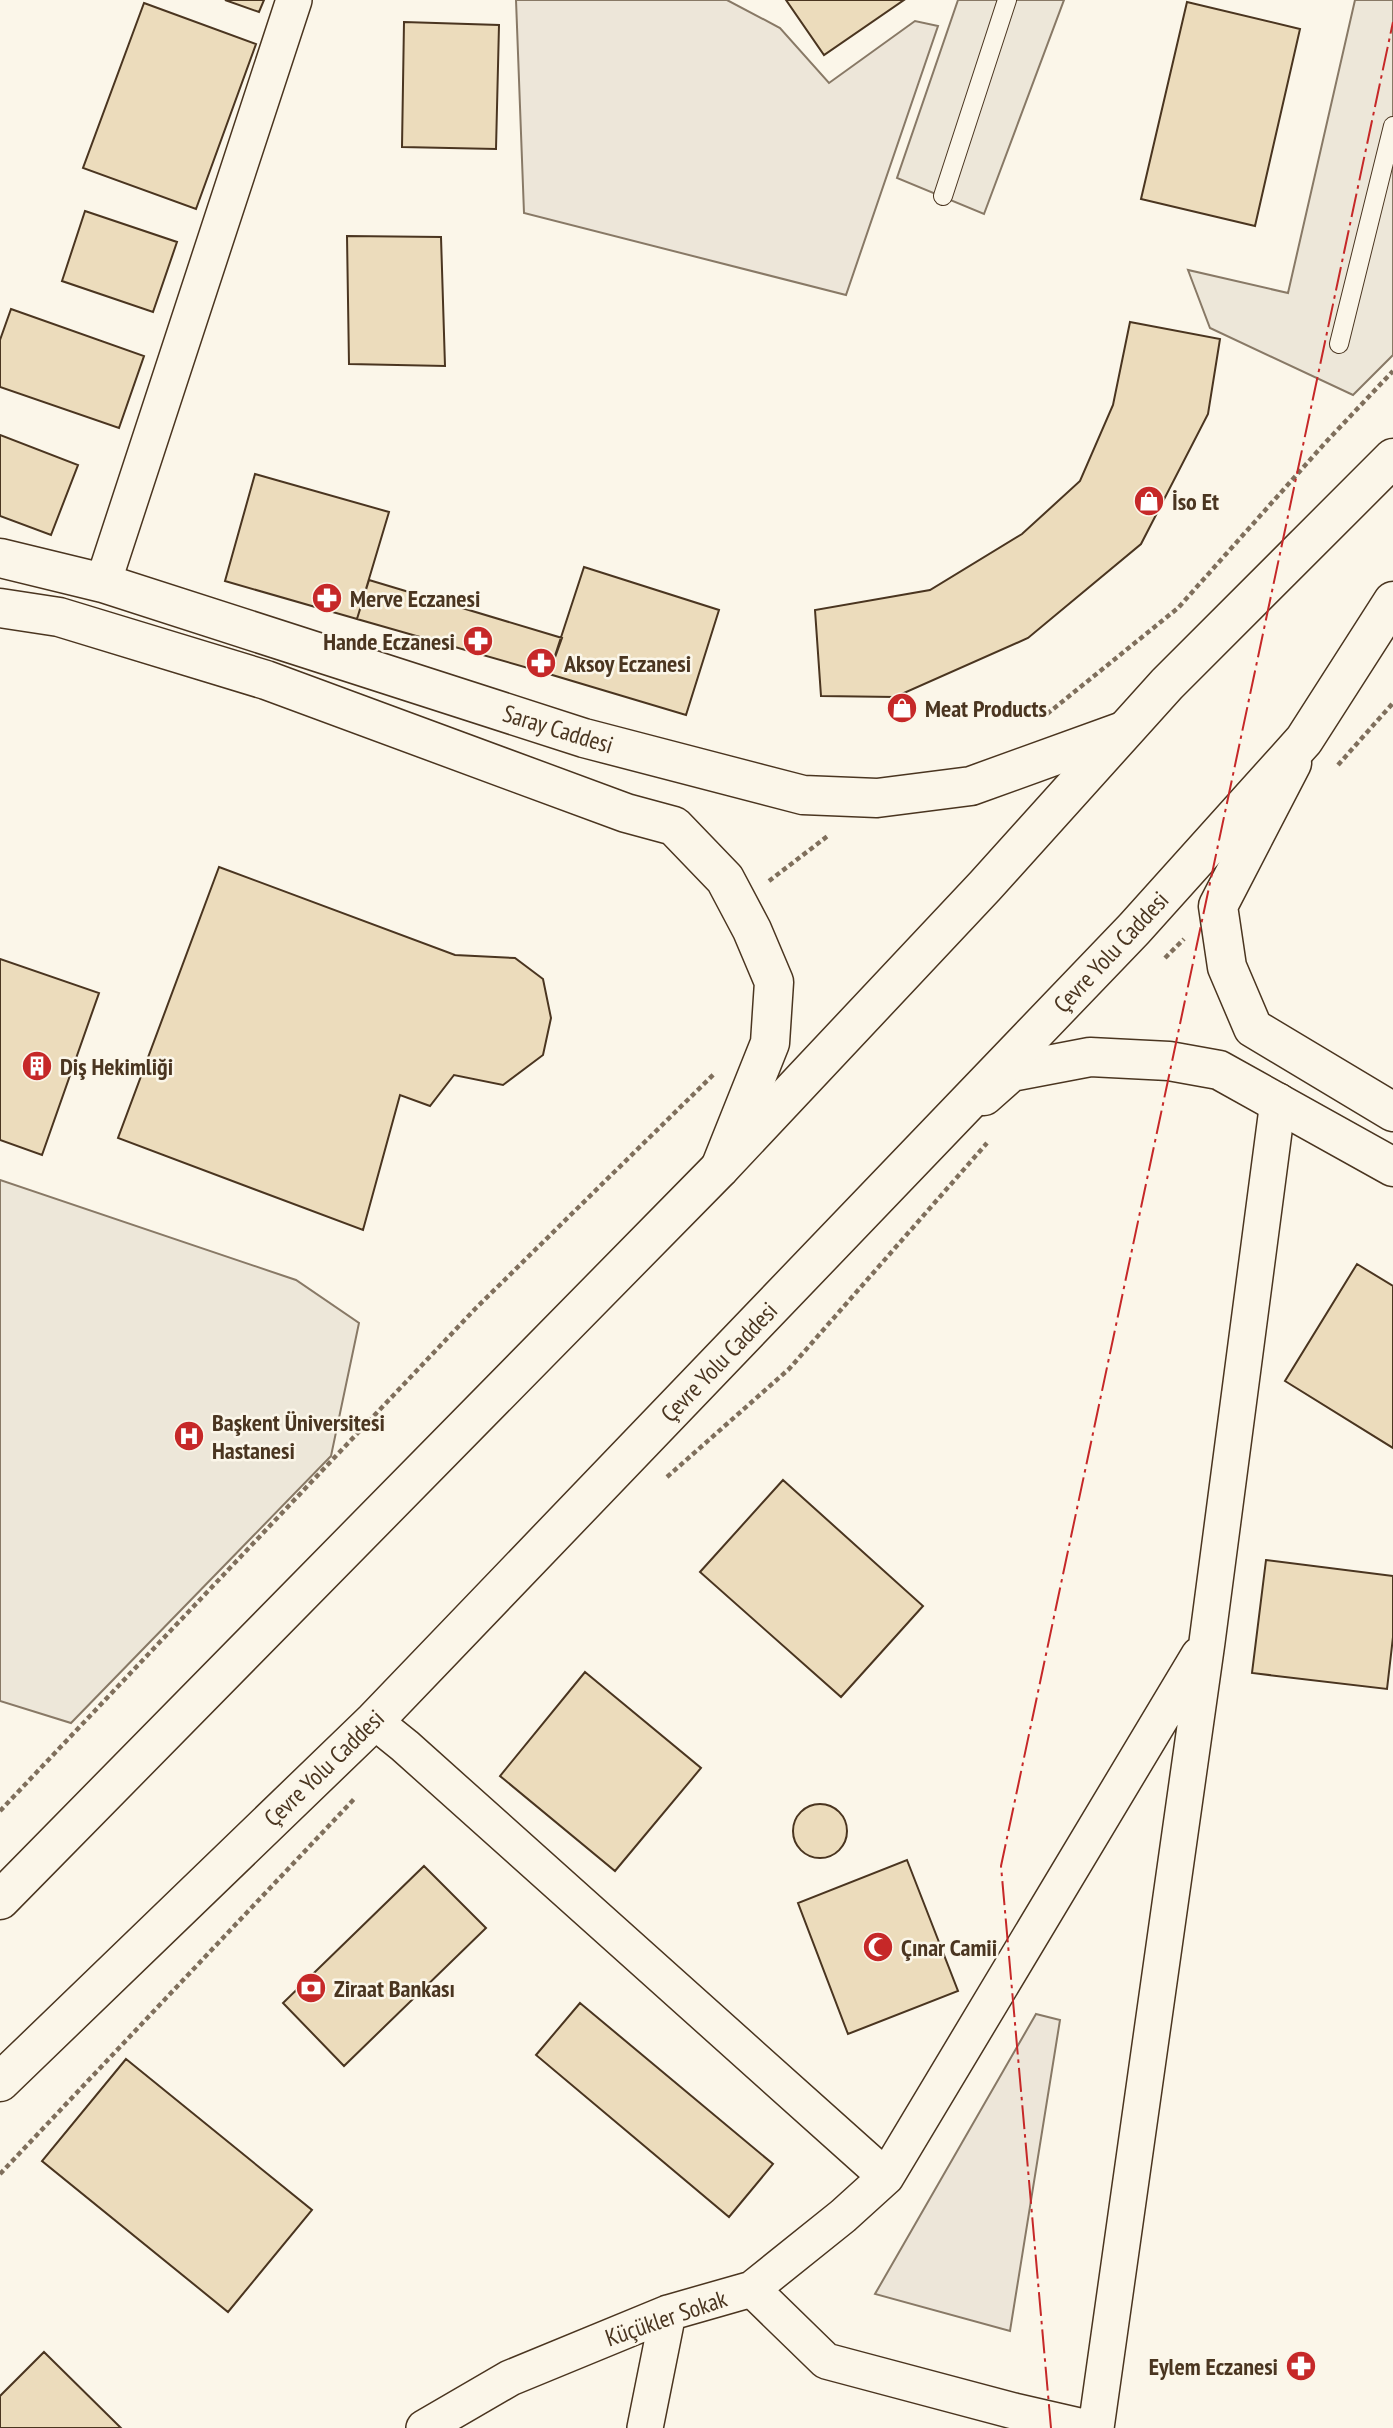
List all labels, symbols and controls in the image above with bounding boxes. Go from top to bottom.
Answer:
shop icon: İso Et [1132,484,1166,518]
place label: İso Et [1172,486,1219,517]
pharmacy icon: Merve Eczanesi [310,581,344,615]
place label: Merve Eczanesi [350,583,480,614]
pharmacy icon: Hande Eczanesi [461,624,495,658]
place label: Hande Eczanesi [323,626,455,657]
pharmacy icon: Aksoy Eczanesi [524,646,558,680]
place label: Aksoy Eczanesi [563,648,691,679]
shop icon: Meat Products [885,691,919,725]
place label: Meat Products [925,693,1047,724]
street label: Saray Caddesi [499,698,617,760]
street label: Çevre Yolu Caddesi [1047,885,1175,1019]
building icon: Diş Hekimliği [20,1049,54,1083]
place label: Diş Hekimliği [60,1051,173,1082]
street label: Çevre Yolu Caddesi [654,1295,784,1429]
place label: Başkent Üniversitesi Hastanesi [212,1407,385,1466]
hospital icon: Başkent Üniversitesi Hastanesi [172,1419,206,1453]
street label: Çevre Yolu Caddesi [257,1703,391,1833]
mosque icon: Çınar Camii [861,1930,895,1964]
place label: Çınar Camii [901,1932,997,1963]
bank icon: Ziraat Bankası [294,1971,328,2005]
place label: Ziraat Bankası [334,1973,455,2004]
street label: Küçükler Sokak [601,2283,732,2353]
pharmacy icon: Eylem Eczanesi [1284,2349,1318,2383]
place label: Eylem Eczanesi [1149,2351,1278,2382]

